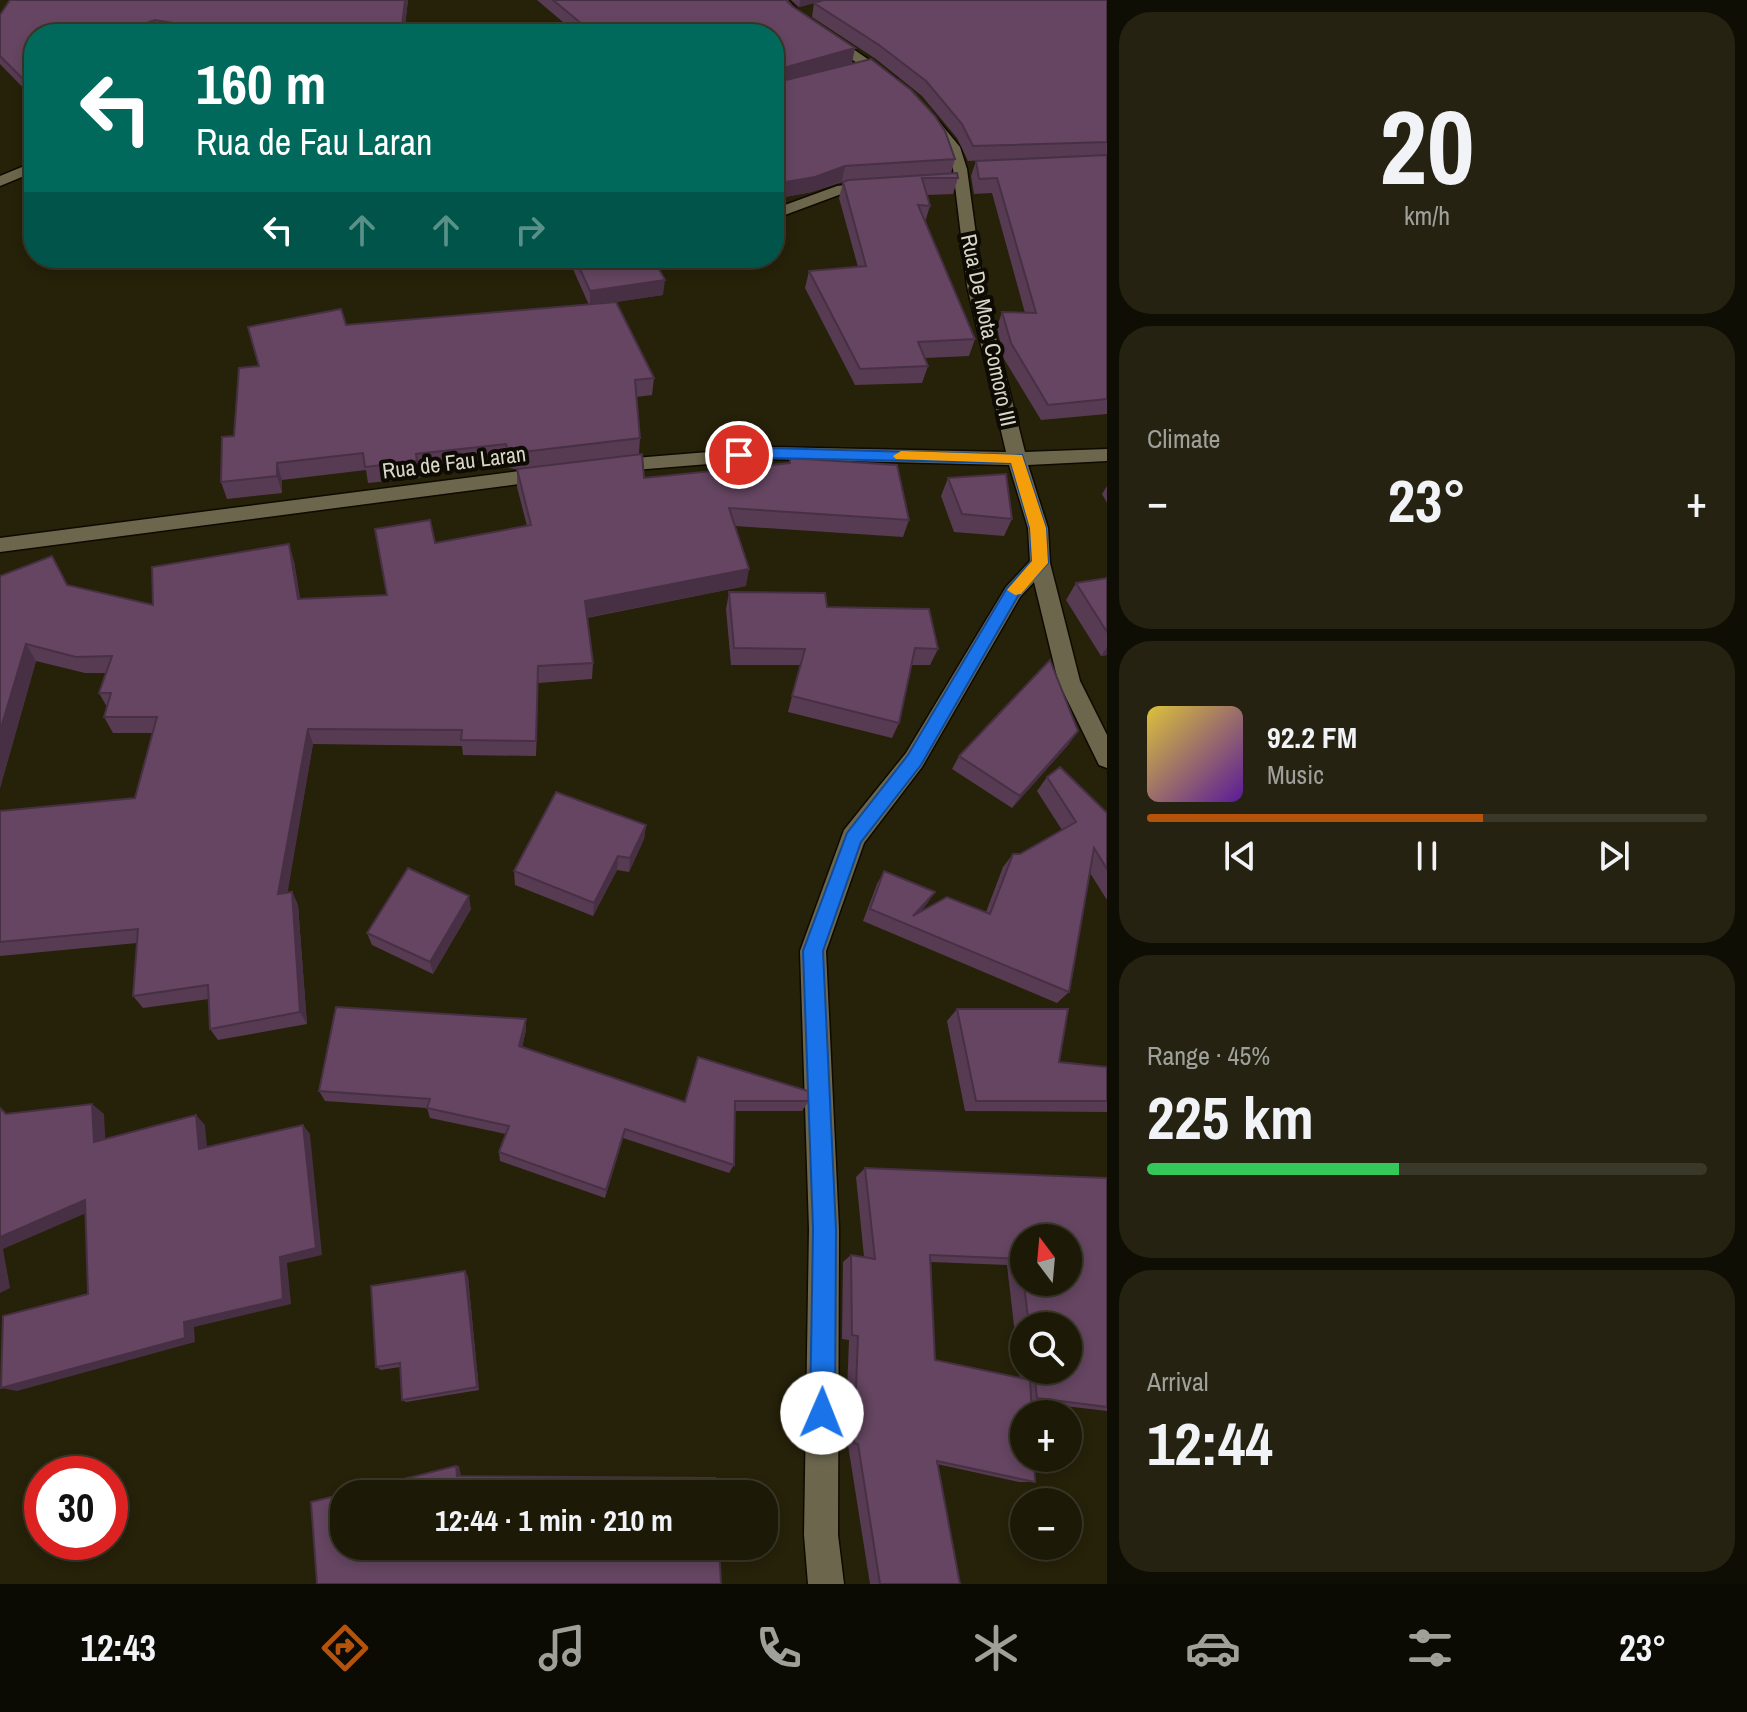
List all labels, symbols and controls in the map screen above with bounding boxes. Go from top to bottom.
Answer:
text: 160 m [196,46,326,121]
icon: left [64,56,168,160]
text: 20 [1380,76,1474,216]
text: Rua de Fau Laran [196,118,433,166]
text: km/h [1404,198,1450,233]
icon: left [256,208,300,252]
icon: ahead [340,208,384,252]
icon: ahead [424,208,468,252]
icon: right [508,208,552,252]
street label: Rua De Mota Comoro III [954,231,1024,429]
pin [705,421,773,489]
text: Climate [1147,421,1220,456]
icon: arrive [717,433,761,477]
street label: Rua de Fau Laran [380,438,528,486]
text: 23° [1388,460,1466,541]
text: − [1147,471,1168,531]
text: + [1686,471,1707,531]
text: 92.2 FM [1267,717,1357,757]
text: Music [1267,757,1324,792]
icon: previous [1218,834,1262,878]
icon: pause [1405,834,1449,878]
icon: next [1592,834,1636,878]
text: Range · 45% [1147,1038,1270,1073]
text: 225 km [1147,1077,1314,1158]
north arrow [1010,1224,1082,1296]
map controls [1010,1224,1082,1560]
button: search [1010,1312,1082,1384]
text: Arrival [1147,1364,1209,1399]
position arrow [780,1371,864,1455]
button: + [1010,1400,1082,1472]
text: 12:44 [1147,1403,1273,1484]
speed limit sign: 30 [24,1456,128,1560]
button: − [1010,1488,1082,1560]
text: 12:44 · 1 min · 210 m [435,1500,673,1540]
icon: directions [317,1620,373,1676]
icon: music [534,1620,590,1676]
icon: phone [751,1620,807,1676]
icon: climate [968,1620,1024,1676]
icon: car [1185,1620,1241,1676]
icon: filters [1402,1620,1458,1676]
text: 12:43 [81,1624,156,1672]
text: 23° [1619,1624,1666,1672]

